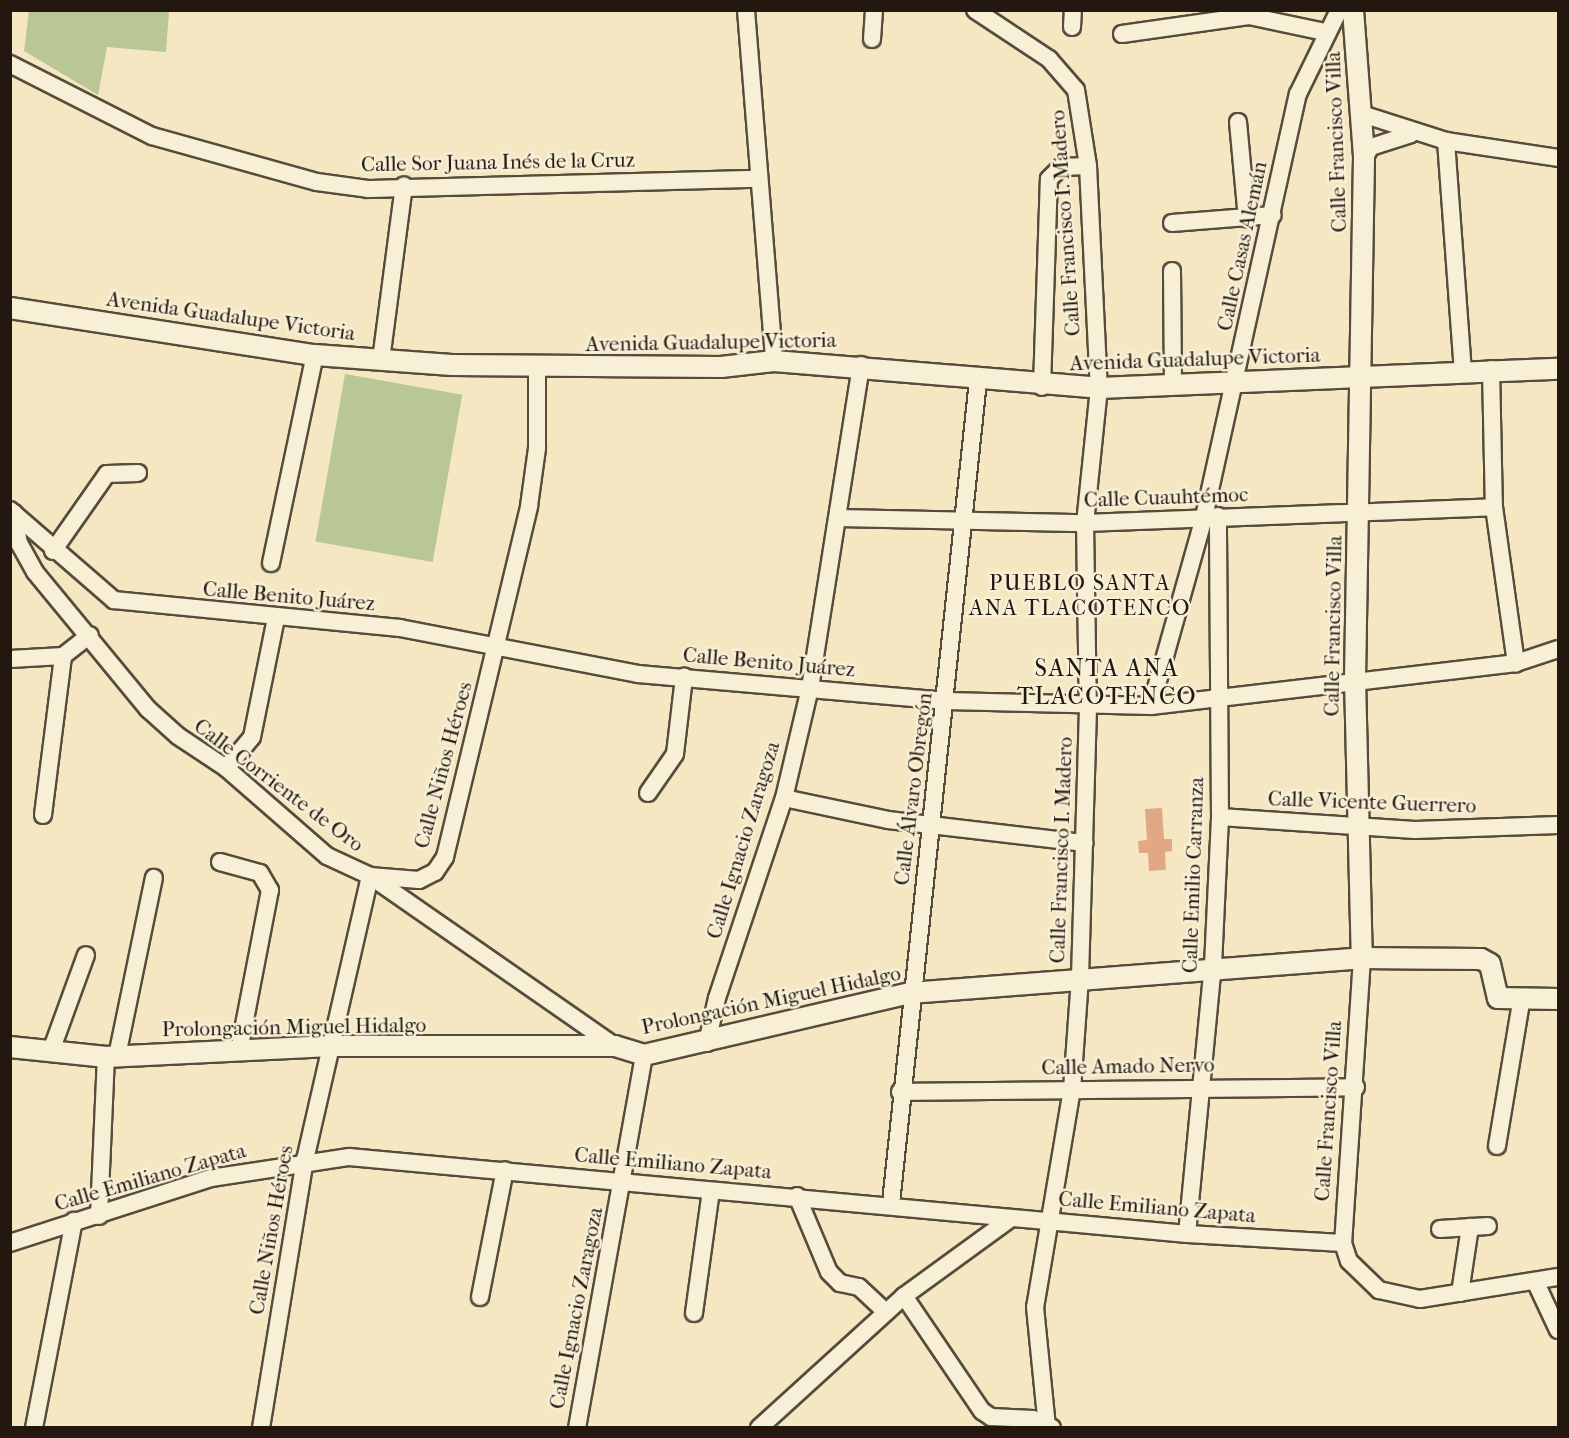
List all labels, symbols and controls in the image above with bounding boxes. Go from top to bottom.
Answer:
street label: Calle Francisco Villa [1320,51,1352,233]
street label: Calle Francisco I. Madero [1045,109,1085,337]
street label: Calle Sor Juana Inés de la Cruz [361,147,635,177]
street label: Calle Casas Alemán [1212,159,1272,333]
street label: Avenida Guadalupe Victoria [105,286,357,346]
street label: Avenida Guadalupe Victoria [585,327,837,357]
street label: Avenida Guadalupe Victoria [1069,342,1321,376]
street label: Calle Cuauhtémoc [1083,482,1249,512]
street label: Calle Francisco Villa [1319,535,1347,717]
district label: PUEBLO SANTA ANA TLACOTENCO [969,570,1191,622]
street label: Calle Benito Juárez [202,576,376,616]
street label: Calle Benito Juárez [682,642,856,682]
district label: SANTA ANA TLACOTENCO [1017,655,1197,711]
street label: Calle Niños Héroes [409,679,477,851]
street label: Calle Álvaro Obregón [889,691,937,887]
street label: Calle Corriente de Oro [189,713,369,857]
street label: Calle Francisco I. Madero [1044,736,1078,964]
street label: Calle Ignacio Zaragoza [701,738,785,942]
street label: Calle Emilio Carranza [1177,776,1209,974]
street label: Calle Vicente Guerrero [1267,786,1477,818]
street label: Prolongación Miguel Hidalgo [639,960,903,1040]
street label: Prolongación Miguel Hidalgo [162,1012,426,1042]
street label: Calle Francisco Villa [1309,1020,1347,1202]
street label: Calle Amado Nervo [1041,1052,1215,1080]
street label: Calle Emiliano Zapata [51,1138,249,1216]
street label: Calle Emiliano Zapata [573,1142,773,1184]
street label: Calle Niños Héroes [244,1143,298,1317]
street label: Calle Emiliano Zapata [1057,1186,1257,1228]
street label: Calle Ignacio Zaragoza [544,1205,608,1411]

